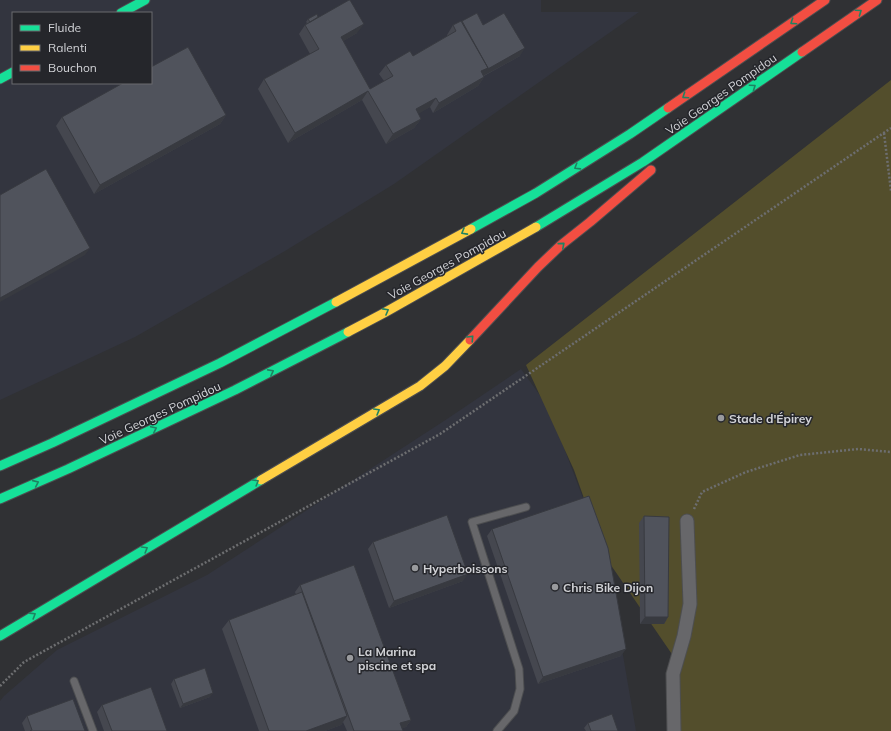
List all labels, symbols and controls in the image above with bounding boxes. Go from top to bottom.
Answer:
one-way arrow [855,10,862,17]
legend [12,12,152,84]
one-way arrow [790,17,797,24]
text: Fluide [48,20,81,35]
text: Ralenti [48,40,87,55]
street label: Voie Georges Pompidou [663,50,779,138]
text: Bouchon [48,60,97,75]
one-way arrow [749,84,756,92]
one-way arrow [683,91,690,98]
one-way arrow [574,162,581,170]
street label: Voie Georges Pompidou [386,225,508,303]
one-way arrow [461,228,468,235]
one-way arrow [557,242,565,249]
one-way arrow [382,309,389,316]
one-way arrow [467,335,474,343]
one-way arrow [266,369,274,377]
street label: Voie Georges Pompidou [97,378,223,448]
one-way arrow [373,409,380,416]
place label: Stade d'Épirey [729,411,812,426]
marker: Stade d'Épirey [716,413,726,423]
one-way arrow [150,426,157,434]
one-way arrow [32,480,39,488]
one-way arrow [252,480,259,487]
one-way arrow [141,546,148,553]
place label: Hyperboissons [423,561,508,576]
marker: Hyperboissons [410,563,420,573]
place label: Chris Bike Dijon [563,580,653,595]
marker: Chris Bike Dijon [550,582,560,592]
one-way arrow [29,612,36,620]
place label: La Marina piscine et spa [358,644,436,673]
marker: La Marina piscine et spa [345,653,355,663]

